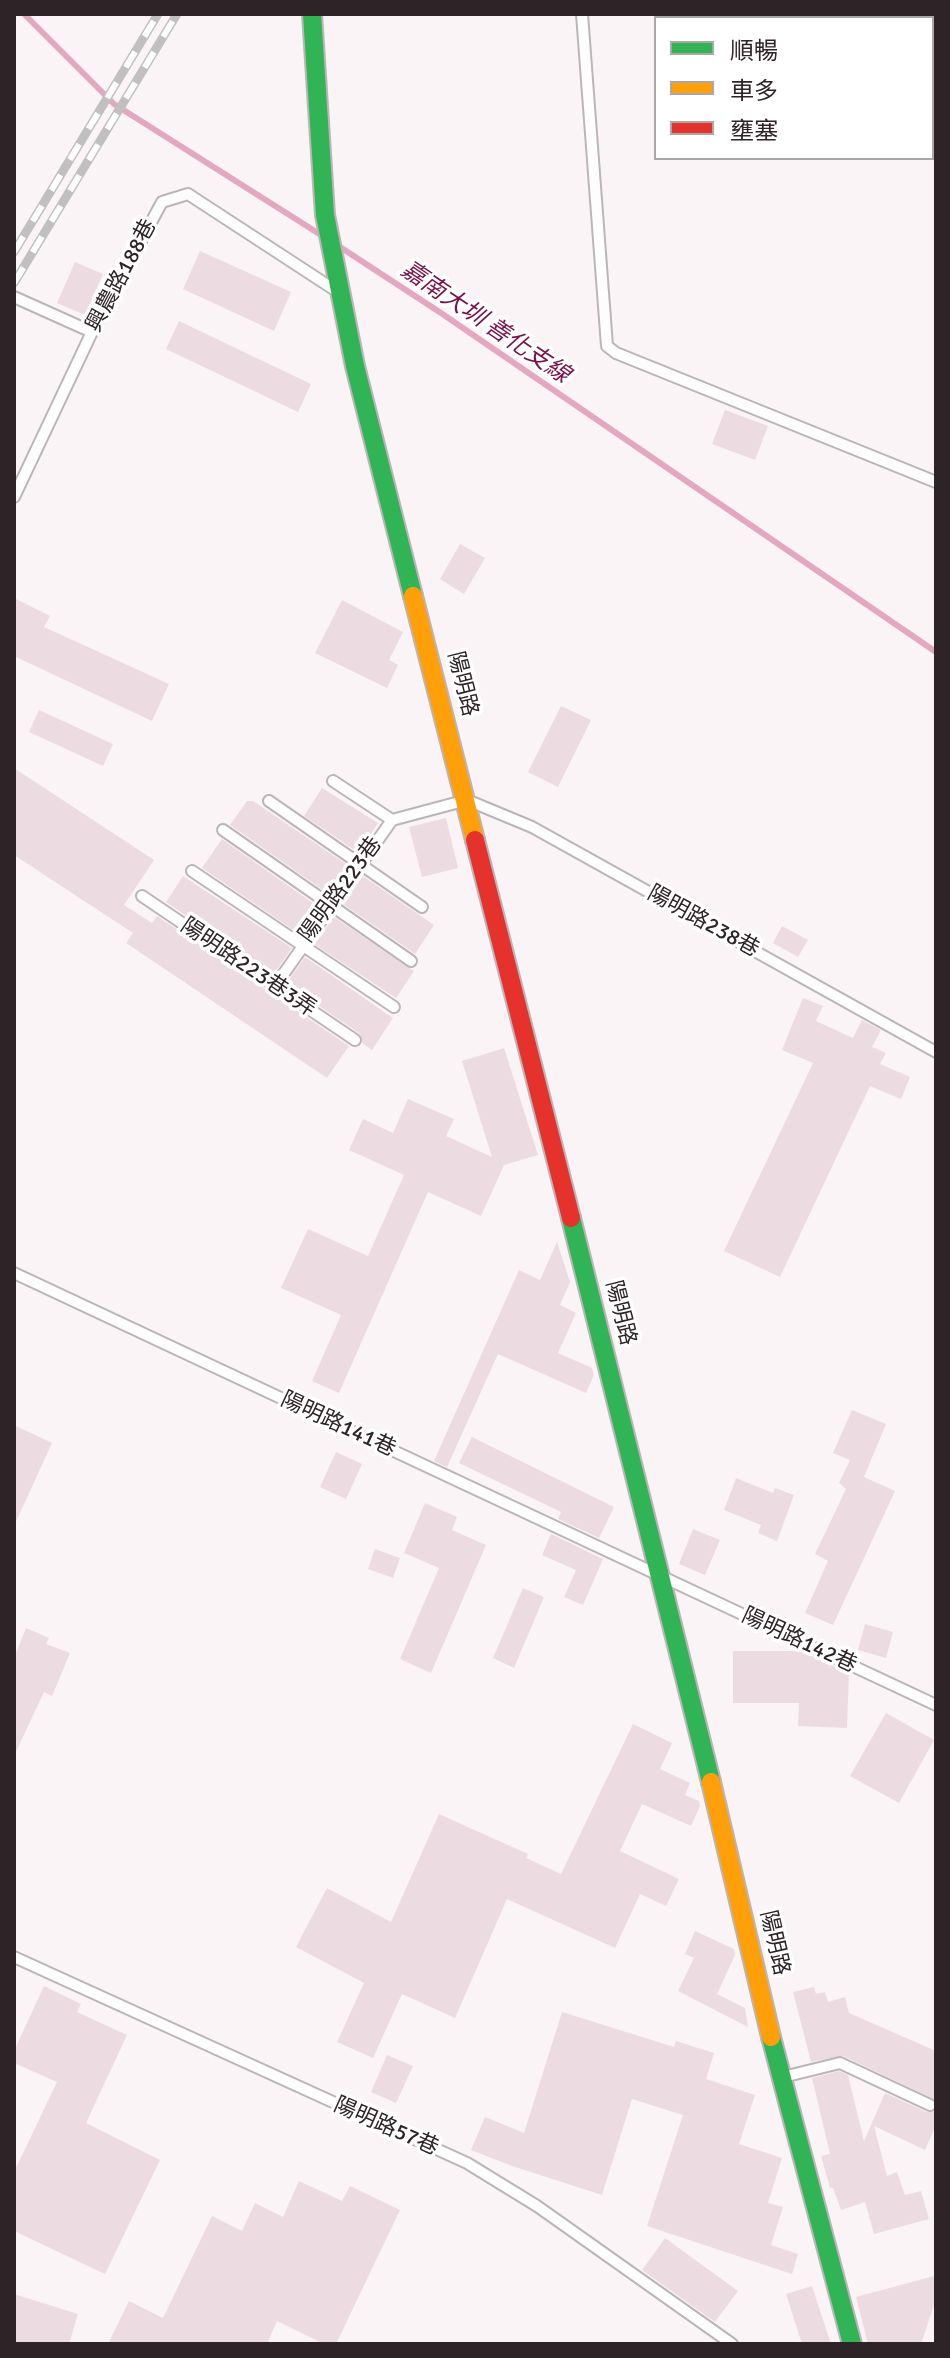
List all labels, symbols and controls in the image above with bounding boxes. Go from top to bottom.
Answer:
legend [654,16,934,160]
text: 順暢 [730,36,778,66]
text: 車多 [730,76,778,106]
text: 壅塞 [730,116,778,146]
street label: 興農路188巷 [81,215,163,337]
water label: 嘉南大圳 善化支線 [395,256,575,390]
street label: 陽明路 [441,649,483,719]
street label: 陽明路223巷 [294,832,388,948]
street label: 陽明路238巷 [643,880,763,964]
street label: 陽明路223巷3弄 [175,913,321,1023]
street label: 陽明路 [599,1278,641,1348]
street label: 陽明路141巷 [276,1387,400,1463]
street label: 陽明路142巷 [737,1603,861,1679]
street label: 陽明路 [754,1908,794,1978]
street label: 陽明路57巷 [330,2092,442,2162]

